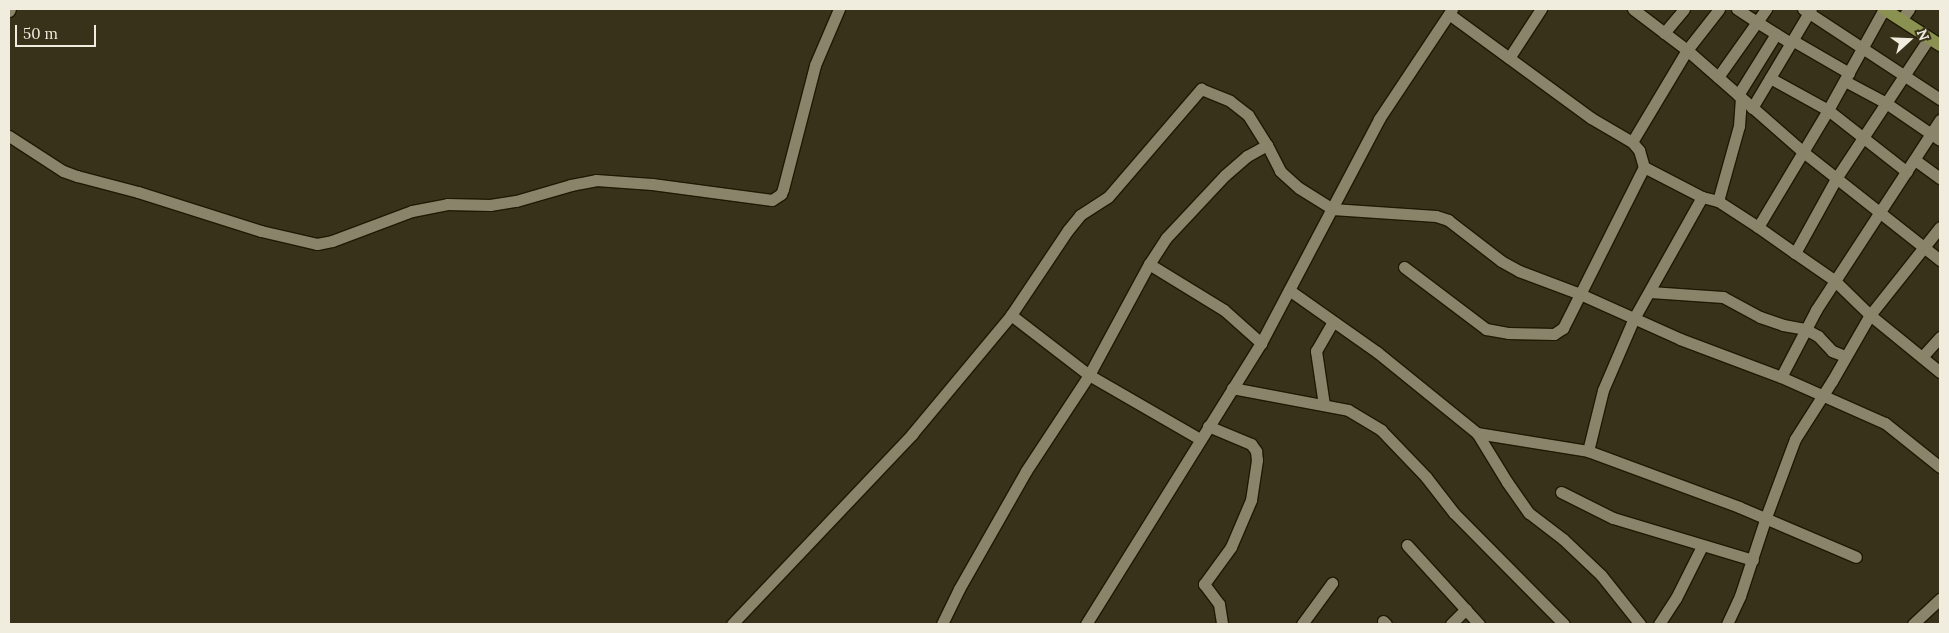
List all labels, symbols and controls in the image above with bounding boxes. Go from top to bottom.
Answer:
scale bar [18,15,99,47]
north arrow [1884,15,1934,65]
text: 50 m [23,24,58,43]
text: N [1913,27,1933,43]

